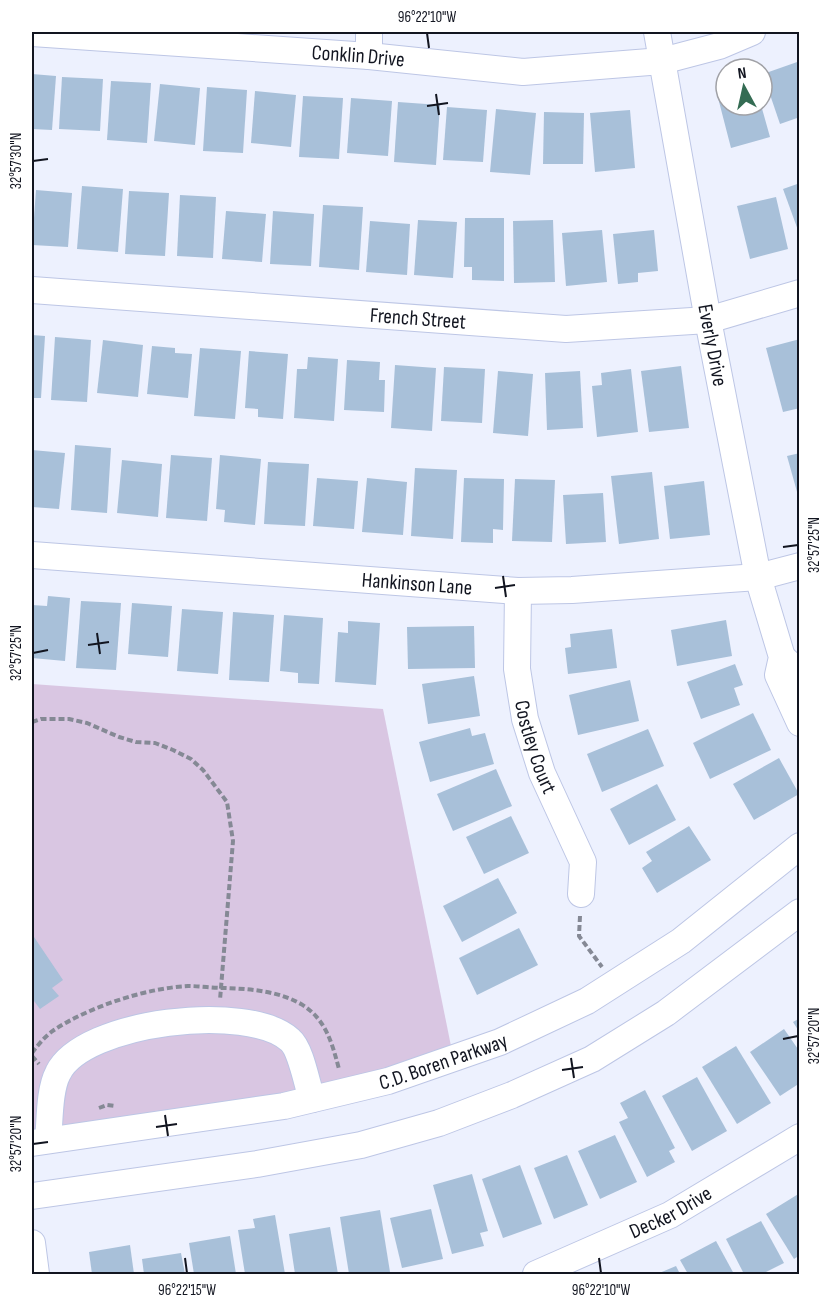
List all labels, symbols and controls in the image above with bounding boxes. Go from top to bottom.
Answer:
text: 96°22'10"W [398,8,456,27]
street label: Conklin Drive [311,40,406,73]
north arrow [714,57,774,117]
text: N [737,64,748,84]
text: 32°57'30"N [7,133,26,189]
street label: Everly Drive [692,302,733,388]
street label: French Street [369,303,467,335]
text: 32°57'25"N [805,517,824,573]
street label: Hankinson Lane [361,567,473,601]
text: 32°57'25"N [7,625,26,681]
street label: Costley Court [509,698,562,798]
text: 32°57'20"N [805,1008,824,1064]
street label: C.D. Boren Parkway [377,1028,512,1096]
text: 32°57'20"N [7,1116,26,1172]
street label: Decker Drive [626,1181,716,1244]
text: 96°22'15"W [158,1281,216,1300]
text: 96°22'10"W [572,1281,630,1300]

